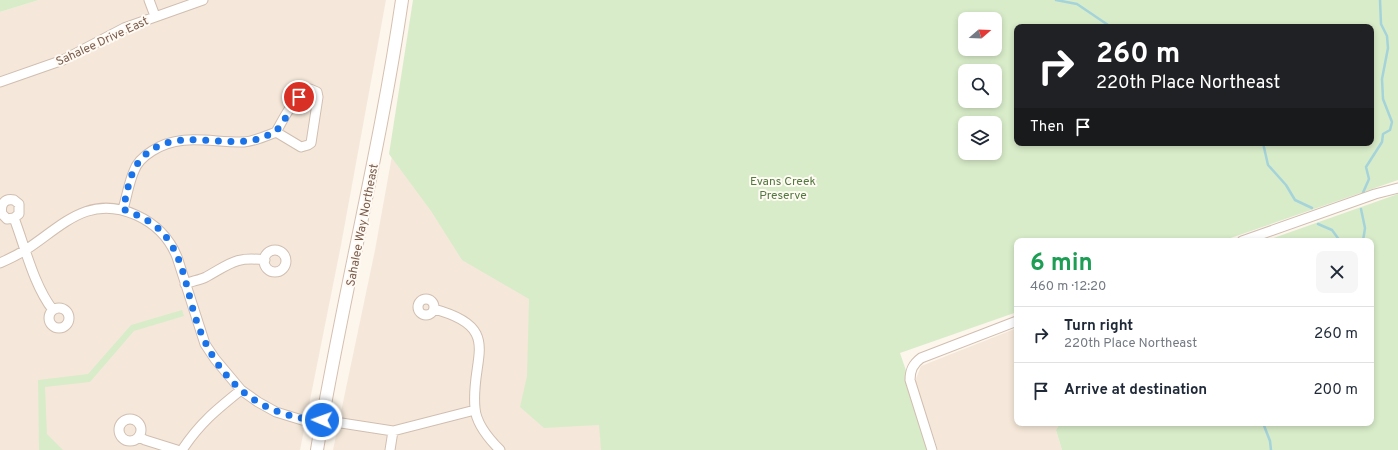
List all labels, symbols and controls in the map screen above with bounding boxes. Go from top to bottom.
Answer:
north arrow [958,12,1002,56]
map controls [958,12,1002,160]
street label: Sahalee Drive East [54,13,151,70]
text: 260 m [1096,37,1180,73]
icon: right [1030,40,1082,92]
button: search [958,64,1002,108]
text: 220th Place Northeast [1096,72,1280,95]
pin [282,80,316,114]
icon: arrive [288,86,310,108]
button: layers [958,116,1002,160]
icon: arrive [1072,116,1094,138]
text: Then [1030,118,1064,137]
street label: Sahalee Way Northeast [343,162,383,288]
park label: Evans Creek Preserve [750,174,816,204]
text: 6 min [1030,249,1093,279]
button: close [1316,251,1358,293]
text: 460 m · 12:20 [1030,279,1106,295]
text: Turn right [1064,317,1133,336]
icon: right [1030,324,1052,346]
text: 260 m [1314,325,1358,344]
text: 220th Place Northeast [1064,336,1197,352]
icon: arrive [1030,380,1052,402]
text: Arrive at destination [1064,381,1207,400]
text: 200 m [1313,381,1358,400]
position arrow [301,399,343,441]

